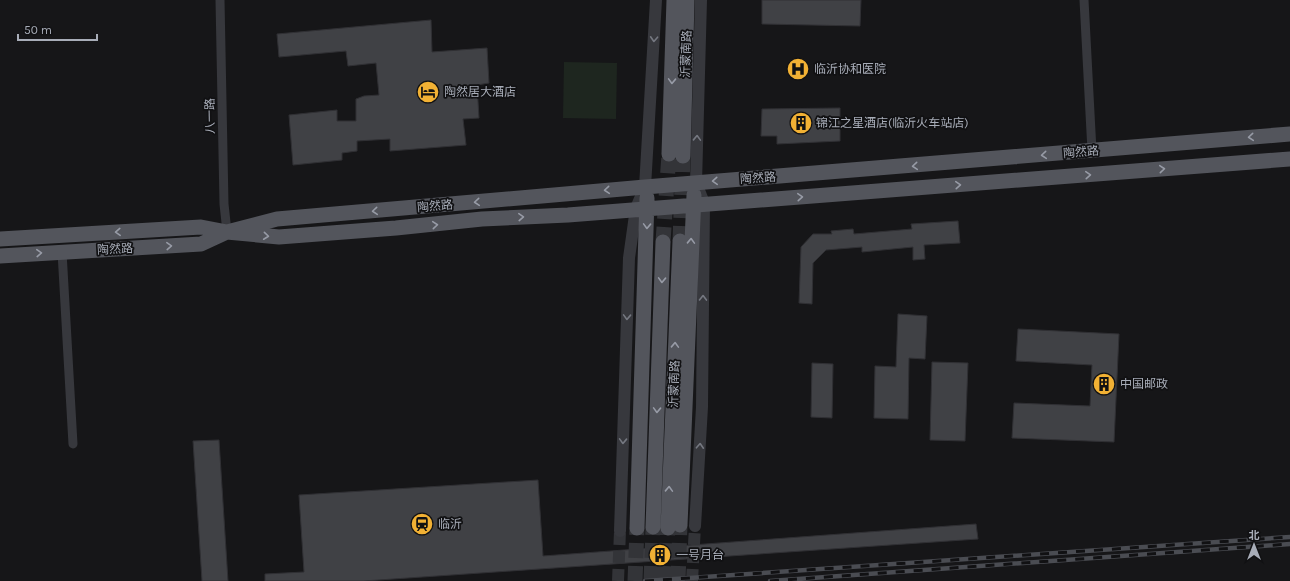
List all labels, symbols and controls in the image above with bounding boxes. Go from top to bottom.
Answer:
scale bar [18,16,97,42]
text: 50 m [24,23,52,37]
street label: 沂蒙南路 [678,30,694,78]
one-way arrow [649,36,658,42]
hospital icon: 临沂协和医院 [785,56,811,82]
place label: 临沂协和医院 [814,62,886,76]
one-way arrow [667,78,676,84]
hotel icon: 陶然居大酒店 [415,79,441,105]
place label: 陶然居大酒店 [444,85,516,99]
street label: 八一路 [203,98,217,134]
building icon: 锦江之星酒店(临沂火车站店) [788,110,814,136]
place label: 锦江之星酒店(临沂火车站店) [816,116,969,130]
one-way arrow [1248,133,1254,142]
one-way arrow [693,135,701,141]
street label: 陶然路 [1062,143,1100,161]
one-way arrow [1041,150,1047,159]
one-way arrow [912,161,918,170]
one-way arrow [1159,165,1165,174]
street label: 陶然路 [740,170,776,186]
one-way arrow [1085,171,1091,180]
one-way arrow [712,177,718,186]
one-way arrow [955,181,961,190]
one-way arrow [604,186,610,195]
one-way arrow [797,193,803,202]
street label: 陶然路 [416,197,454,215]
one-way arrow [474,197,480,206]
one-way arrow [372,206,378,215]
one-way arrow [518,213,524,222]
one-way arrow [432,220,438,229]
one-way arrow [643,223,651,229]
one-way arrow [115,227,122,236]
one-way arrow [263,231,269,240]
one-way arrow [687,238,696,244]
street label: 陶然路 [97,241,133,257]
one-way arrow [166,241,172,250]
one-way arrow [36,249,42,258]
one-way arrow [658,277,666,283]
one-way arrow [699,295,707,301]
one-way arrow [623,314,631,320]
one-way arrow [671,342,680,348]
street label: 沂蒙南路 [666,360,682,408]
building icon: 中国邮政 [1091,371,1117,397]
place label: 中国邮政 [1120,377,1168,391]
one-way arrow [653,407,662,413]
one-way arrow [619,438,627,444]
one-way arrow [695,443,704,449]
one-way arrow [665,486,674,492]
station icon: 临沂 [409,511,435,537]
place label: 临沂 [438,517,462,531]
north arrow [1234,525,1274,565]
text: 北 [1249,529,1260,542]
building icon: 一号月台 [647,542,673,568]
place label: 一号月台 [676,548,724,562]

